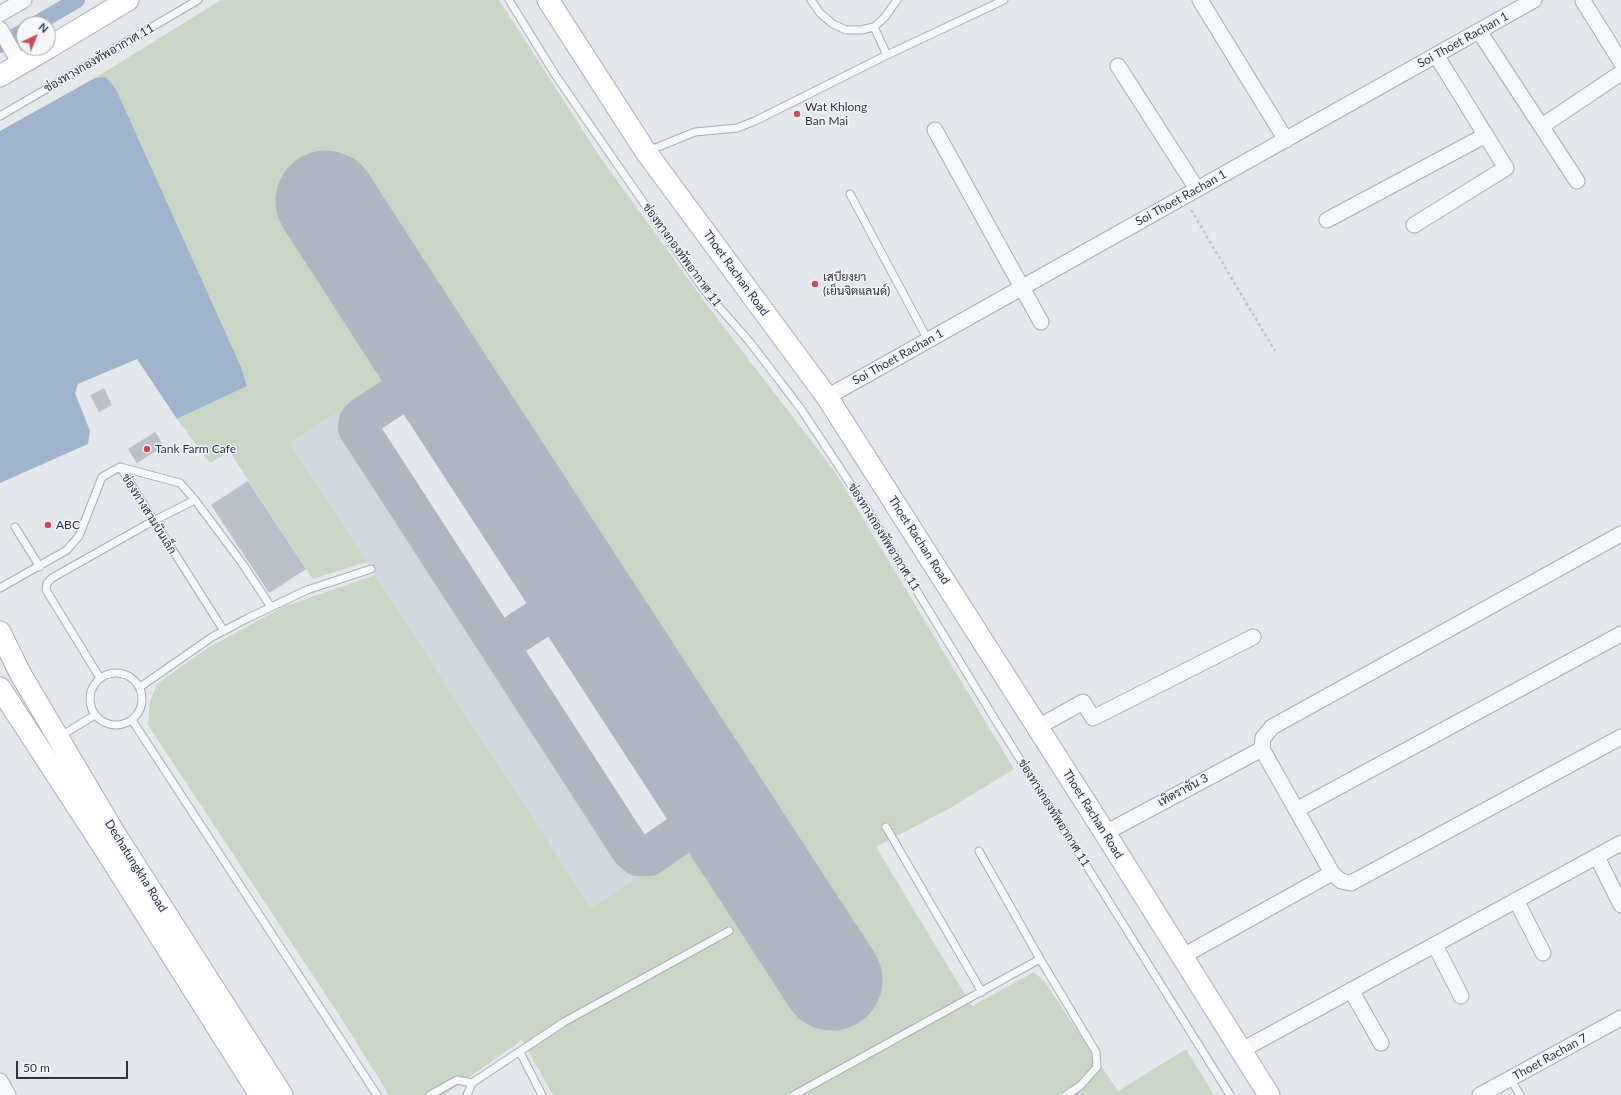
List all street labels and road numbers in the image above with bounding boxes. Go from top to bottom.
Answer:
street label: Soi Thoet Rachan 1 [1415,9,1511,71]
street label: ช่องทางกองทัพอากาศ 11 [41,21,157,95]
street label: Soi Thoet Rachan 1 [1133,167,1229,229]
street label: ช่องทางกองทัพอากาศ 11 [640,200,724,310]
street label: Thoet Rachan Road [700,227,772,319]
street label: Soi Thoet Rachan 1 [850,326,946,388]
street label: ช่องทางสามบินเล็ก [119,471,179,557]
street label: ช่องทางกองทัพอากาศ 11 [845,480,923,594]
street label: Thoet Rachan Road [885,493,953,587]
street label: ช่องทางกองทัพอากาศ 11 [1015,756,1093,870]
street label: Thoet Rachan Road [1060,767,1126,861]
street label: เทิดราชัน 3 [1155,771,1211,809]
street label: Dechatungkha Road [102,817,170,915]
street label: Thoet Rachan 7 [1510,1031,1590,1083]

